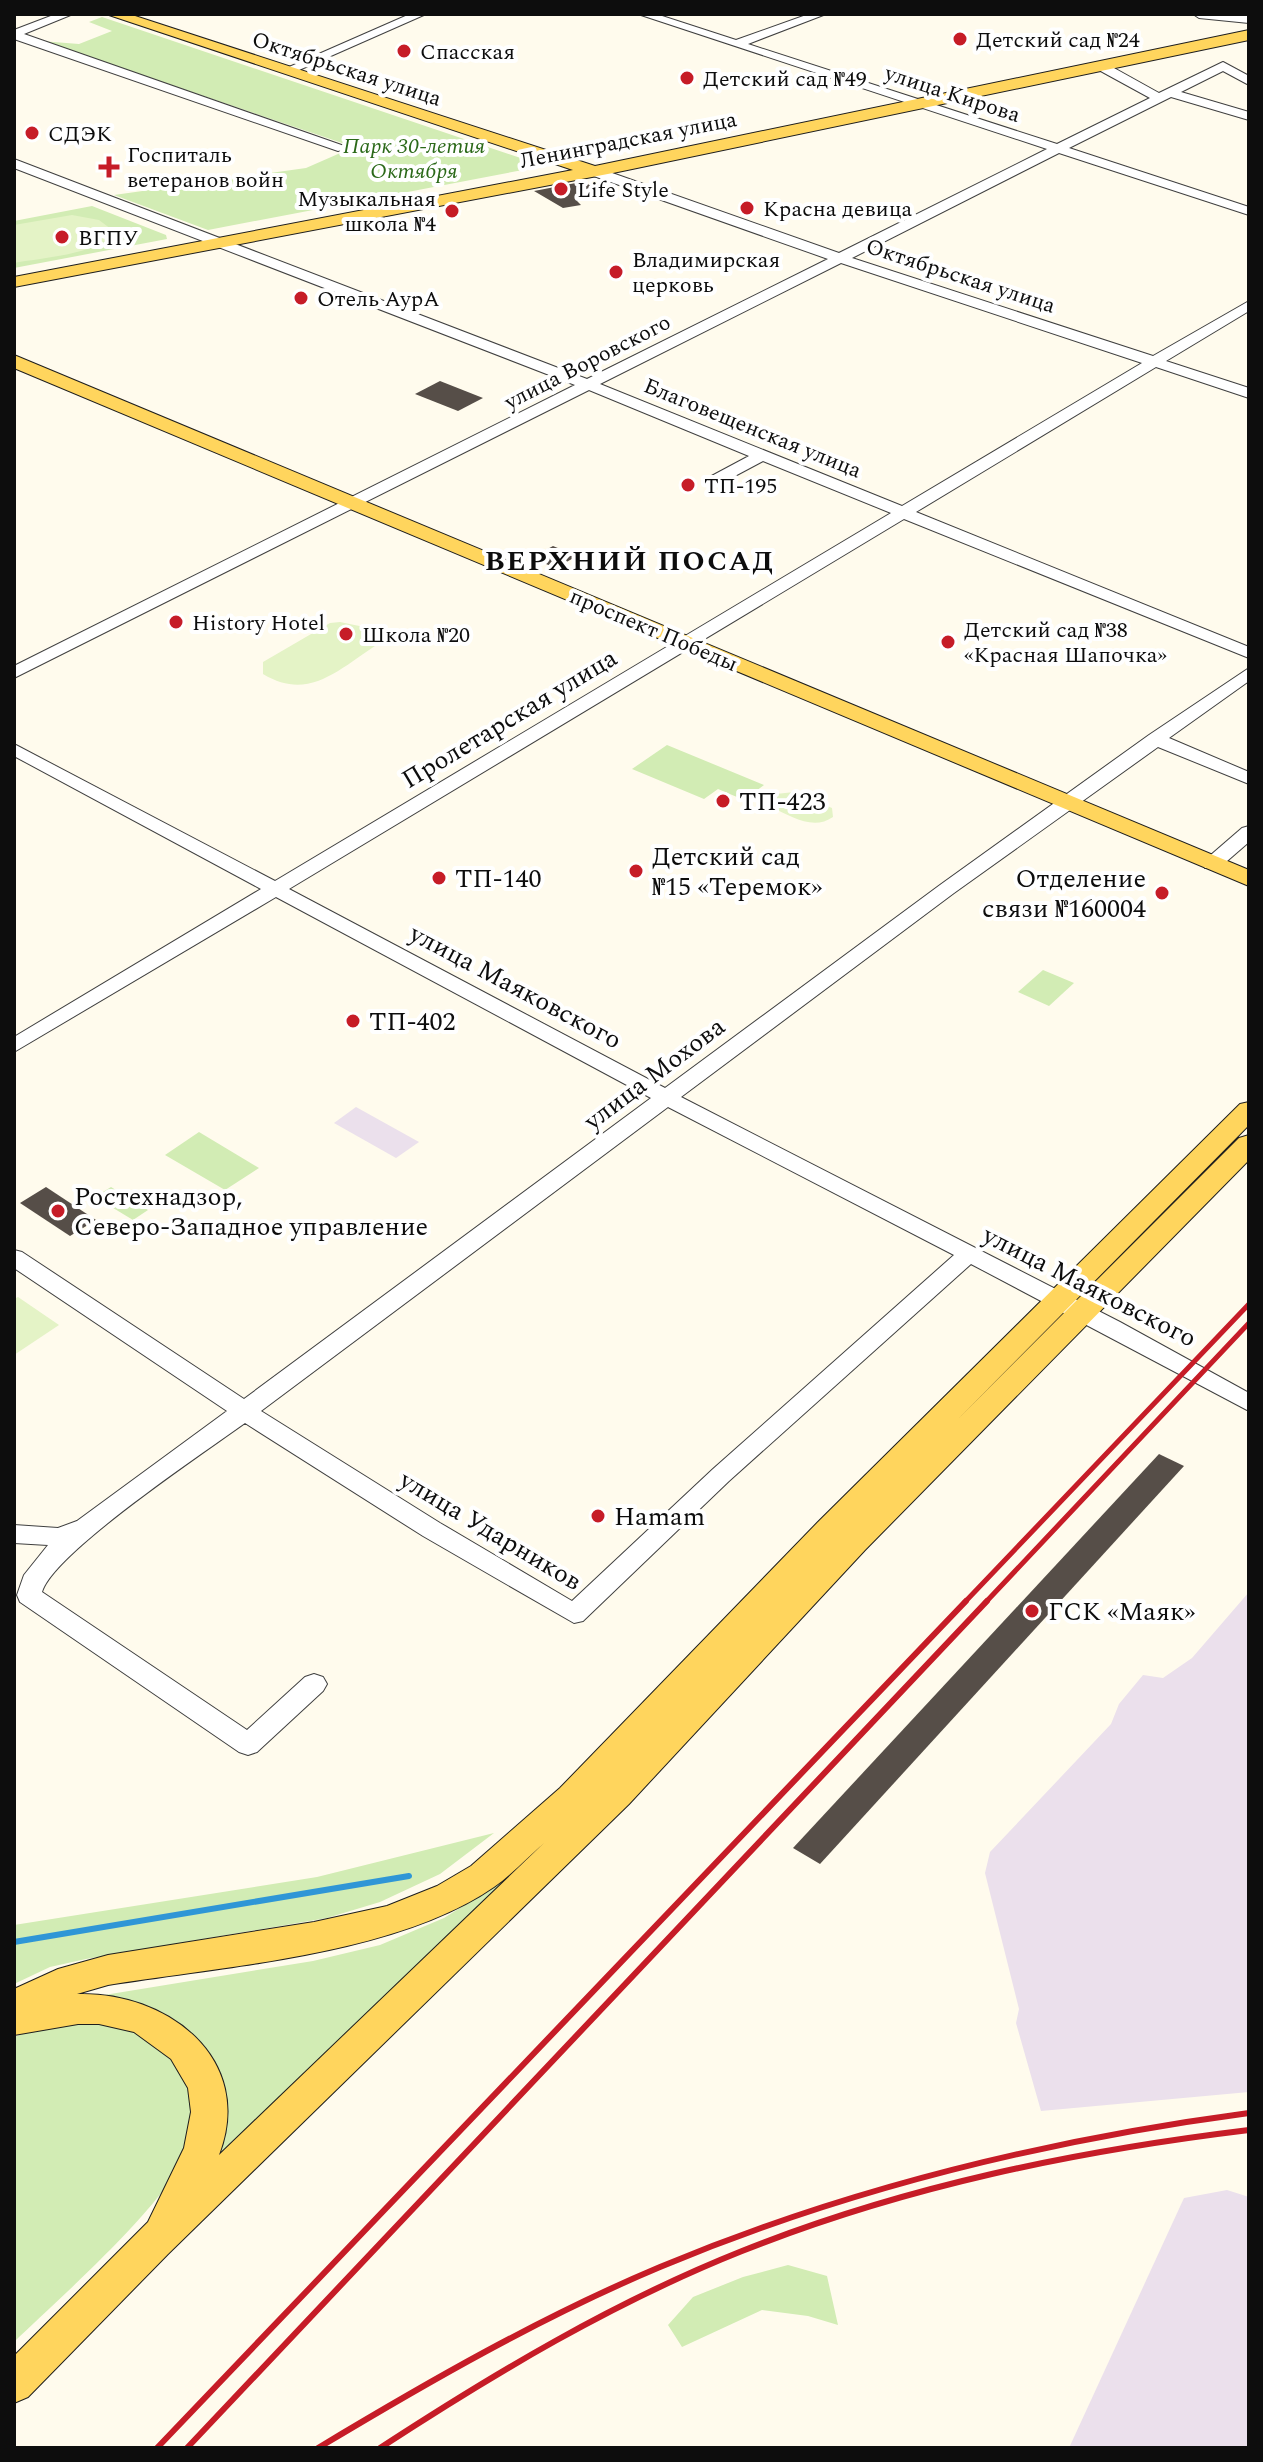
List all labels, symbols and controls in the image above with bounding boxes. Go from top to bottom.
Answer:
street label: Октябрьская улица [247,23,446,116]
place label: Детский сад №24 [976,24,1140,57]
marker: Детский сад №24 [951,30,969,48]
place label: Спасская [420,36,515,69]
marker: Спасская [395,42,413,60]
street label: улица Кирова [880,57,1025,132]
place label: Детский сад №49 [703,63,867,96]
marker: Детский сад №49 [678,69,696,87]
street label: Ленинградская улица [517,103,740,178]
place label: СДЭК [48,118,112,151]
marker: СДЭК [23,124,41,142]
park label: Парк 30-летия Октября [343,130,486,188]
place label: Госпиталь ветеранов войн [127,139,284,197]
marker: Госпиталь ветеранов войн [98,156,120,178]
place label: Life Style [577,174,669,207]
marker: Life Style [552,180,570,198]
place label: Музыкальная школа №4 [297,183,436,241]
place label: Красна девица [763,193,913,226]
marker: Красна девица [738,199,756,217]
marker: Музыкальная школа №4 [443,202,461,220]
place label: ВГПУ [78,222,139,255]
marker: ВГПУ [53,228,71,246]
street label: Октябрьская улица [861,230,1060,323]
place label: Владимирская церковь [632,244,780,302]
marker: Владимирская церковь [607,263,625,281]
place label: Отель АурА [317,283,440,316]
marker: Отель АурА [292,289,310,307]
street label: улица Воровского [498,306,677,419]
street label: Благовещенская улица [638,370,867,487]
place label: ТП-195 [704,470,777,503]
marker: ТП-195 [679,476,697,494]
district label: ВЕРХНИЙ ПОСАД [485,540,775,583]
street label: проспект Победы [564,580,743,681]
place label: History Hotel [192,607,325,640]
marker: History Hotel [167,613,185,631]
place label: Детский сад №38 «Красная Шапочка» [964,614,1168,672]
place label: Школа №20 [362,619,470,652]
marker: Школа №20 [337,625,355,643]
marker: Детский сад №38 «Красная Шапочка» [939,633,957,651]
street label: Пролетарская улица [394,638,625,799]
place label: ТП-423 [739,782,826,822]
marker: ТП-423 [714,792,732,810]
place label: Детский сад №15 «Теремок» [652,837,823,907]
place label: ТП-140 [455,859,542,899]
place label: Отделение связи №160004 [982,859,1146,929]
marker: Детский сад №15 «Теремок» [627,862,645,880]
marker: ТП-140 [430,869,448,887]
marker: Отделение связи №160004 [1153,884,1171,902]
street label: улица Маяковского [401,913,629,1060]
place label: ТП-402 [369,1002,456,1042]
street label: улица Мохова [574,1007,734,1141]
marker: ТП-402 [344,1012,362,1030]
place label: Ростехнадзор, Северо-Западное управление [74,1177,428,1247]
marker: Ростехнадзор, Северо-Западное управление [49,1202,67,1220]
street label: улица Маяковского [975,1215,1204,1358]
street label: улица Ударников [391,1460,589,1601]
place label: Hamam [614,1497,705,1537]
marker: Hamam [589,1507,607,1525]
place label: ГСК «Маяк» [1048,1592,1195,1632]
marker: ГСК «Маяк» [1023,1602,1041,1620]

